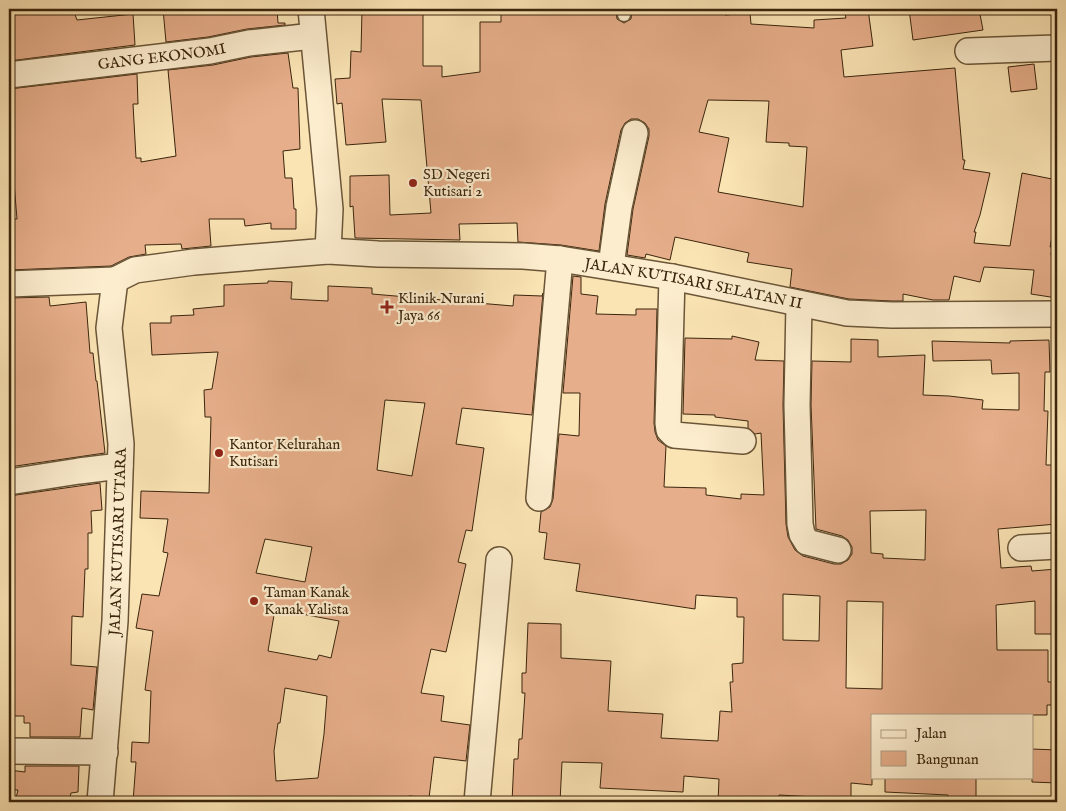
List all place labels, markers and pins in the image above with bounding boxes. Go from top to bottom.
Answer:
place label: SD Negeri Kutisari 2 [423,165,490,201]
marker: SD Negeri Kutisari 2 [407,177,419,189]
place label: Klinik Nurani Jaya 66 [396,289,485,325]
marker: Klinik Nurani Jaya 66 [380,300,394,314]
place label: Kantor Kelurahan Kutisari [229,435,340,471]
marker: Kantor Kelurahan Kutisari [213,447,225,459]
place label: Taman Kanak Kanak Yalista [264,583,350,619]
marker: Taman Kanak Kanak Yalista [248,595,260,607]

